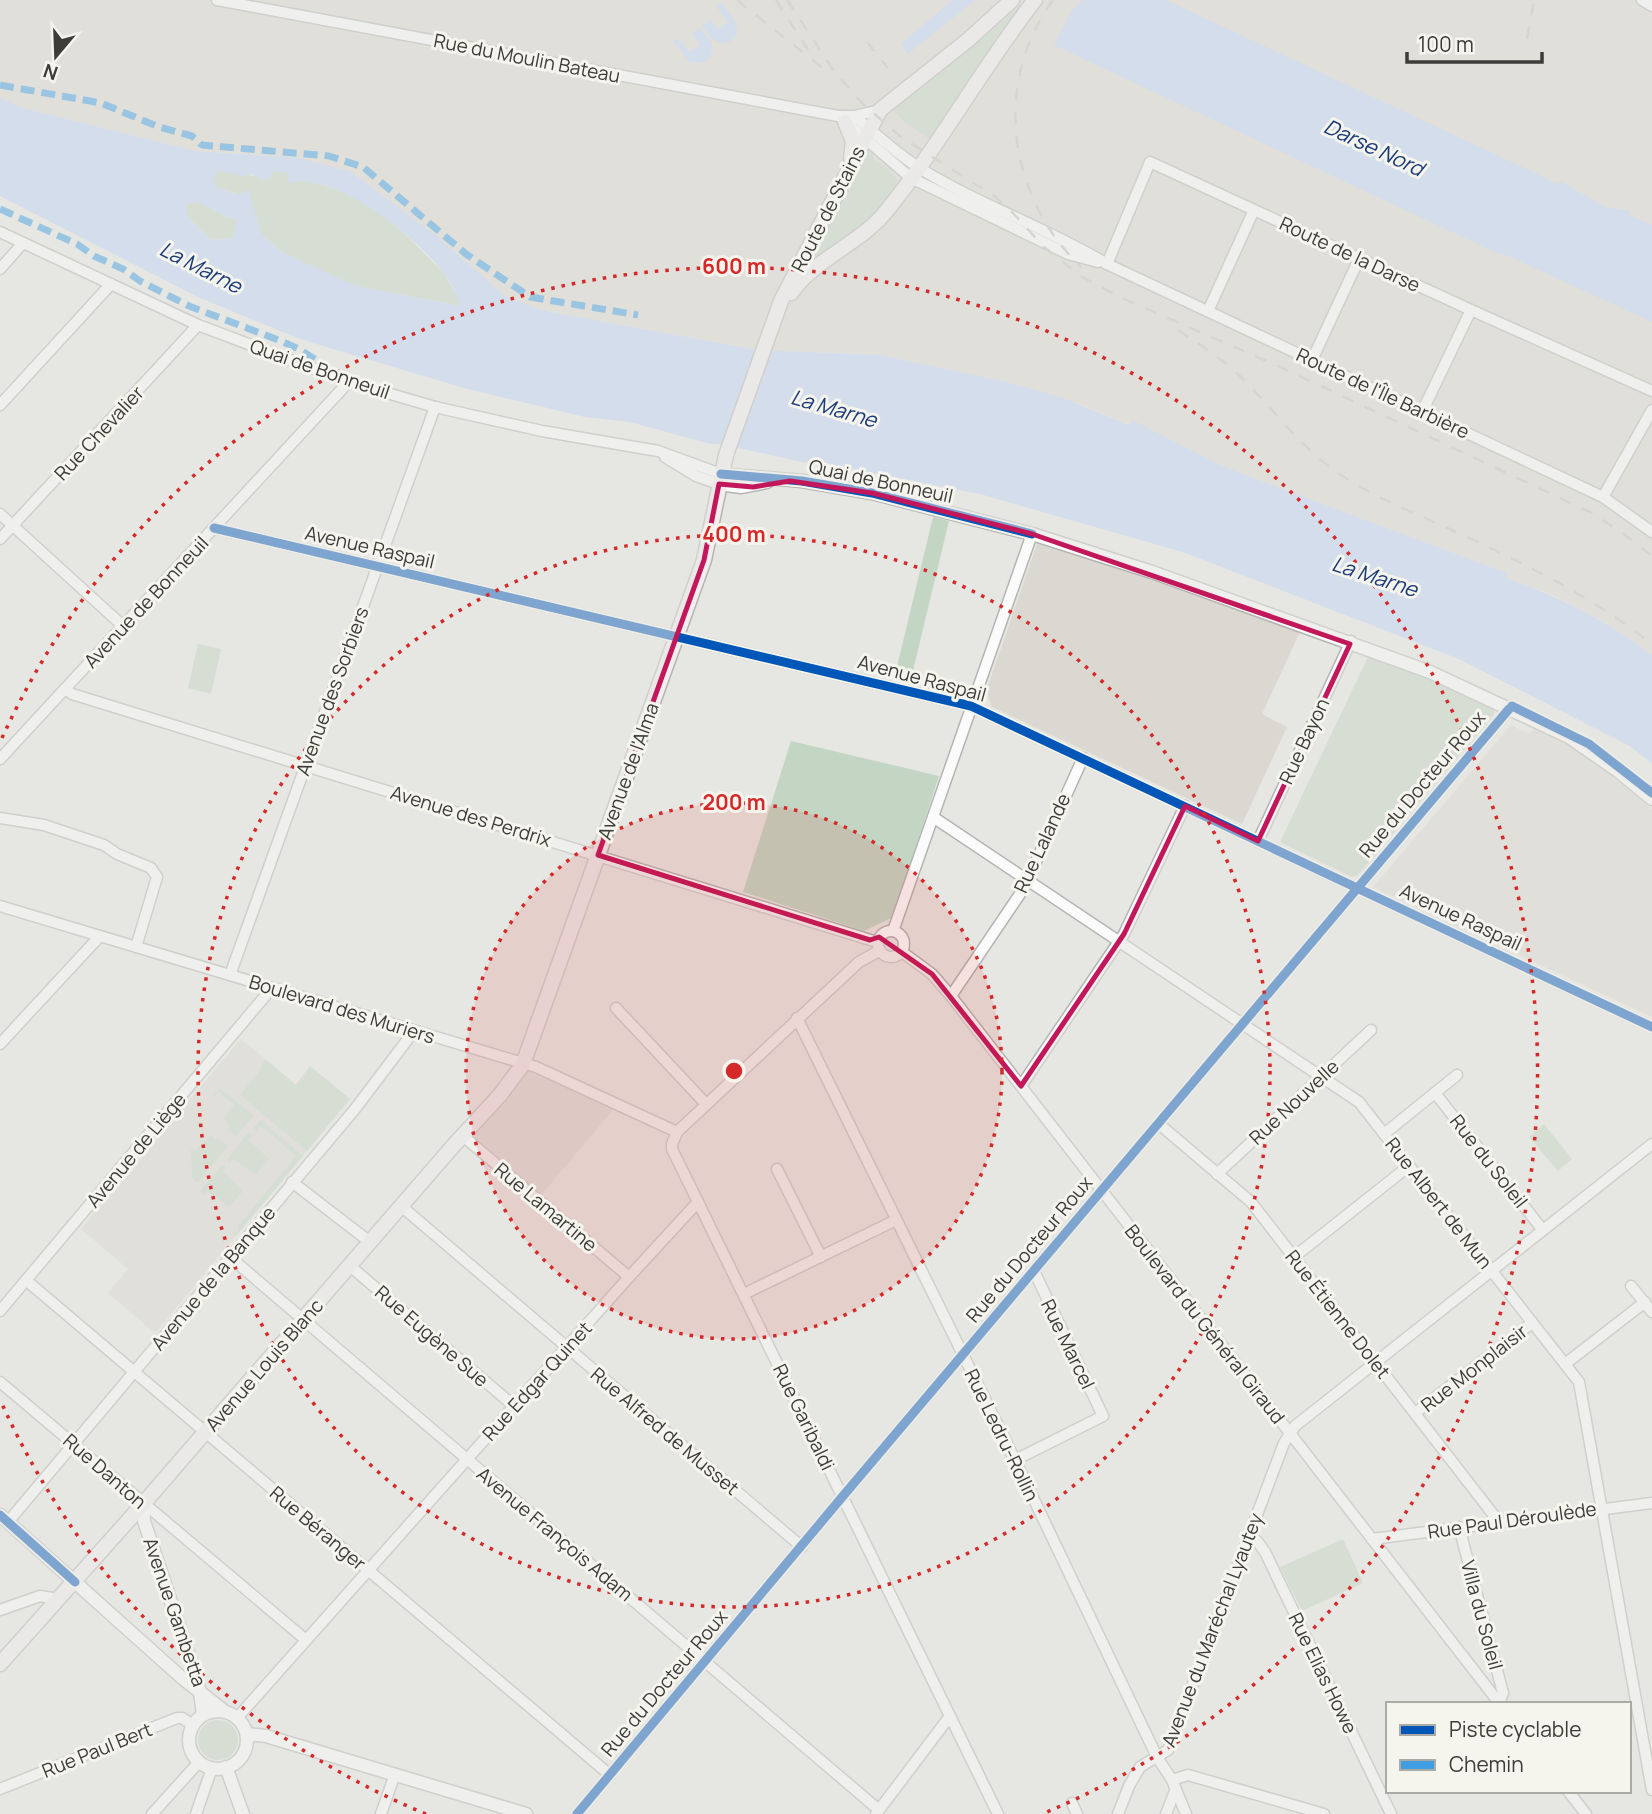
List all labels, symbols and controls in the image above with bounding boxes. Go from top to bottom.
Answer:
north arrow [21,21,91,91]
scale bar [1407,21,1542,65]
street label: Rue du Moulin Bateau [432,27,622,89]
text: 100 m [1418,30,1474,58]
text: N [40,58,61,87]
water label: Darse Nord [1320,112,1431,183]
street label: Route de Stains [785,141,871,277]
street label: Route de la Darse [1275,210,1425,298]
water label: La Marne [155,235,248,300]
text: 600 m [702,252,766,280]
street label: Quai de Bonneuil [246,333,394,405]
street label: Route de l'Île Barbière [1292,341,1474,445]
street label: Rue Chevalier [48,380,150,486]
water label: La Marne [788,382,882,434]
street label: Quai de Bonneuil [807,453,955,509]
street label: Avenue Raspail [303,519,437,575]
text: 400 m [702,520,766,548]
street label: Avenue de Bonneuil [78,530,214,674]
water label: La Marne [1329,549,1423,603]
street label: Avenue des Sorbiers [289,603,375,779]
street label: Avenue Raspail [855,648,989,708]
street label: Rue Bayon [1273,694,1335,788]
street label: Avenue de l'Alma [591,699,665,843]
street label: Rue du Docteur Roux [1353,705,1491,863]
street label: Avenue des Perdrix [387,779,555,853]
text: 200 m [702,788,766,816]
street label: Rue Lalande [1008,789,1076,897]
street label: Avenue Raspail [1396,877,1526,957]
street label: Boulevard des Muriers [246,968,438,1050]
street label: Rue Nouvelle [1243,1054,1345,1150]
centre of rings [722,1059,746,1083]
street label: Avenue de Liège [80,1087,192,1213]
street label: Rue du Soleil [1444,1109,1534,1213]
street label: Rue Albert de Mun [1380,1132,1498,1274]
street label: Rue Lamartine [489,1156,603,1258]
street label: Rue du Docteur Roux [960,1170,1098,1328]
street label: Avenue de la Banque [145,1200,281,1356]
street label: Boulevard du Général Giraud [1119,1219,1291,1429]
street label: Rue Étienne Dolet [1280,1244,1396,1384]
street label: Rue Eugène Sue [370,1279,494,1393]
street label: Avenue Louis Blanc [199,1293,329,1437]
street label: Rue Marcel [1035,1295,1101,1393]
street label: Rue Edgar Quinet [476,1316,598,1446]
street label: Rue Monplaisir [1415,1318,1533,1418]
street label: Rue Garibaldi [767,1359,841,1475]
street label: Rue Alfred de Musset [585,1361,745,1501]
street label: Rue Ledru-Rollin [959,1365,1045,1505]
street label: Rue Danton [58,1428,152,1514]
street label: Avenue François Adam [471,1461,639,1607]
street label: Rue Béranger [264,1480,372,1576]
street label: Rue Paul Déroulède [1426,1495,1598,1545]
street label: Avenue du Maréchal Lyautey [1155,1509,1269,1751]
street label: Avenue Gambetta [137,1534,213,1690]
street label: Villa du Soleil [1455,1557,1509,1673]
street label: Rue du Docteur Roux [595,1604,733,1762]
street label: Rue Elias Howe [1283,1608,1363,1738]
legend [1386,1702,1631,1793]
text: Piste cyclable [1449,1715,1581,1743]
street label: Rue Paul Bert [38,1716,156,1784]
text: Chemin [1449,1750,1524,1778]

